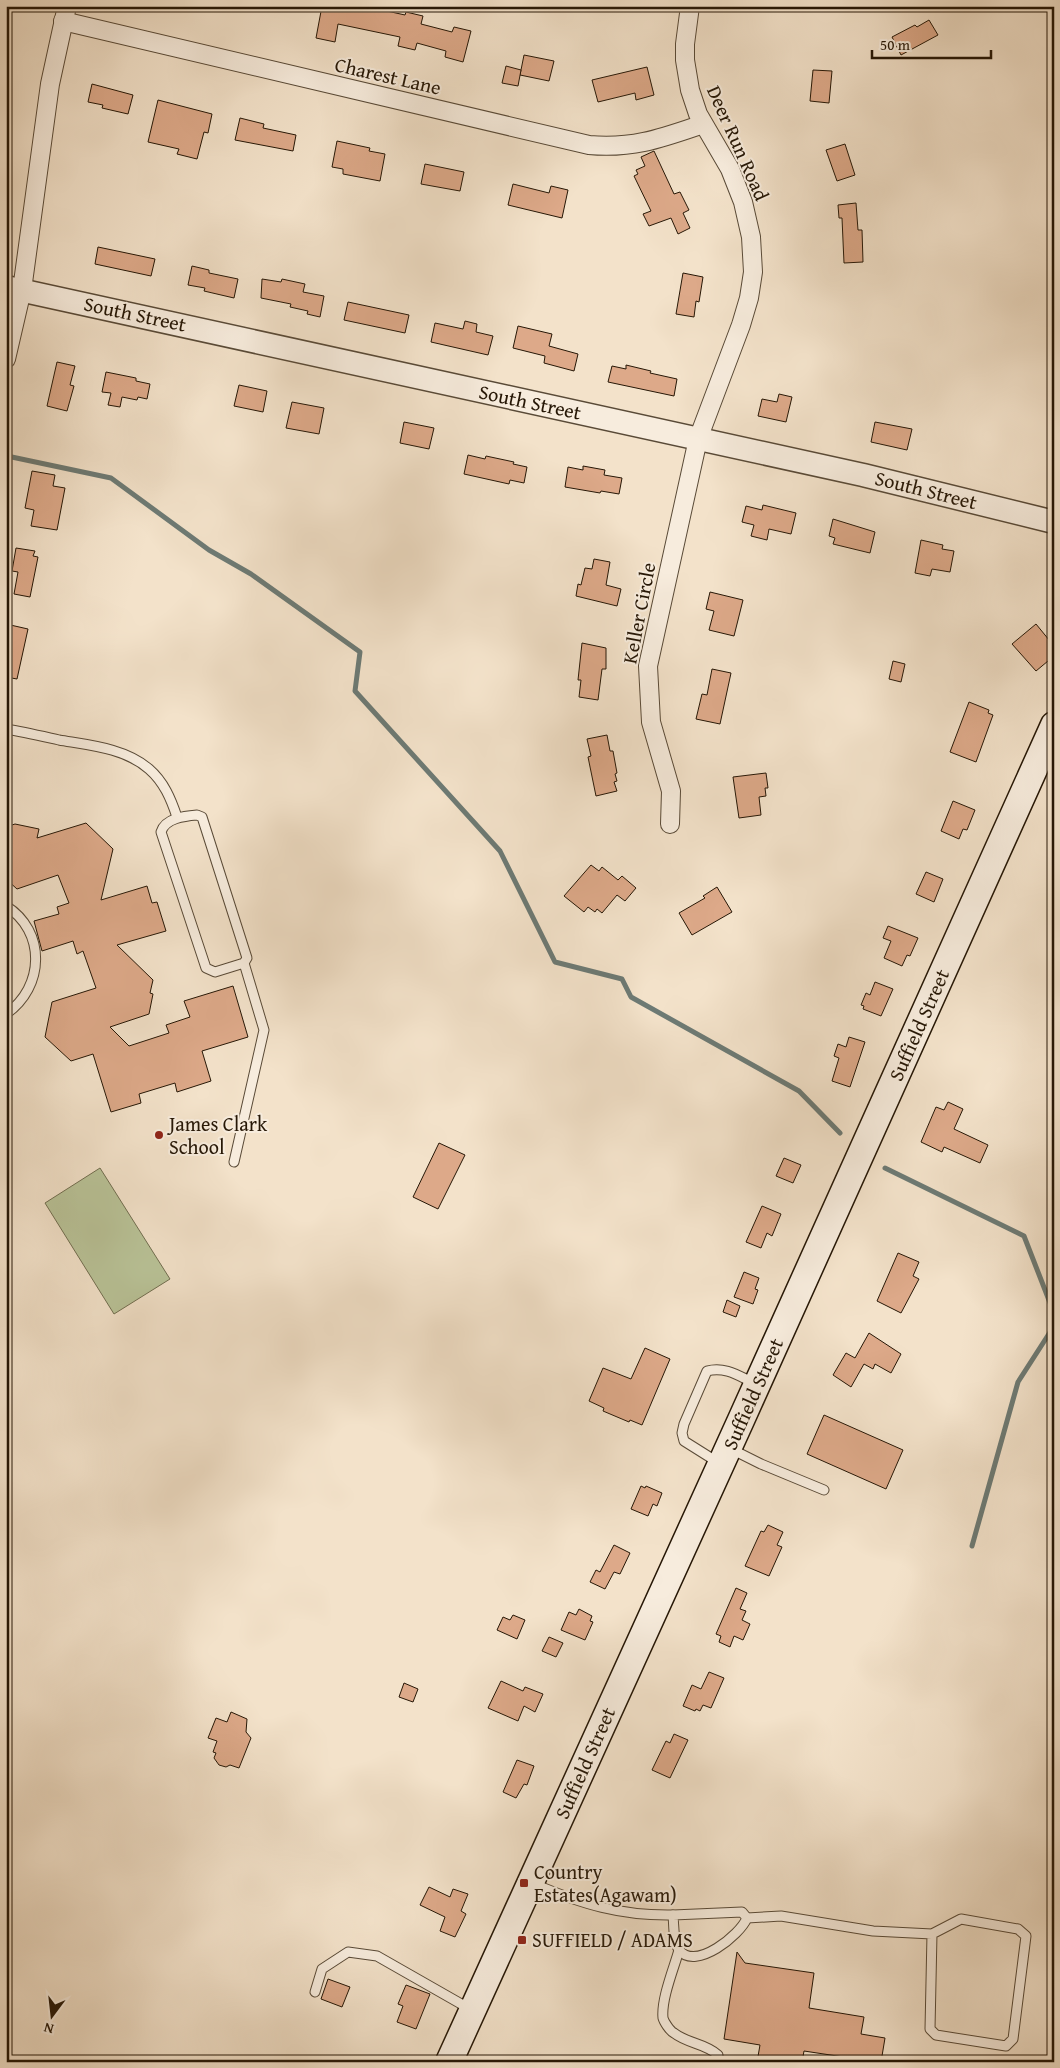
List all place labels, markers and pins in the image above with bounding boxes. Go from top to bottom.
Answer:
place label: James Clark School [166,1109,268,1161]
marker: James Clark School [153,1129,165,1141]
place label: Country Estates(Agawam) [534,1857,677,1909]
marker: Country Estates(Agawam) [518,1877,530,1889]
place label: SUFFIELD / ADAMS [532,1925,693,1954]
marker: SUFFIELD / ADAMS [516,1934,528,1946]

